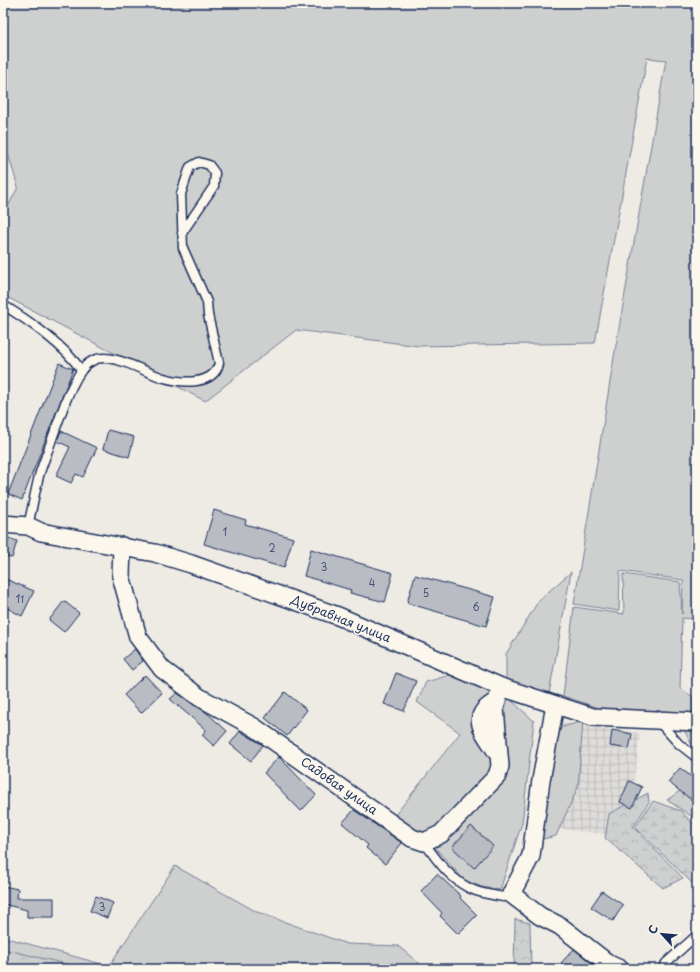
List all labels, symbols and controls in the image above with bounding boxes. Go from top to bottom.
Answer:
house number: 1 [223,524,227,539]
house number: 2 [268,540,276,555]
house number: 3 [321,559,327,574]
house number: 4 [369,575,376,590]
house number: 5 [423,585,429,600]
street label: Дубравная улица [288,589,394,646]
house number: 11 [16,591,24,606]
house number: 6 [472,599,480,614]
street label: Садовая улица [297,752,382,819]
house number: 3 [99,899,105,914]
north arrow [642,914,682,954]
text: С [643,922,662,937]

